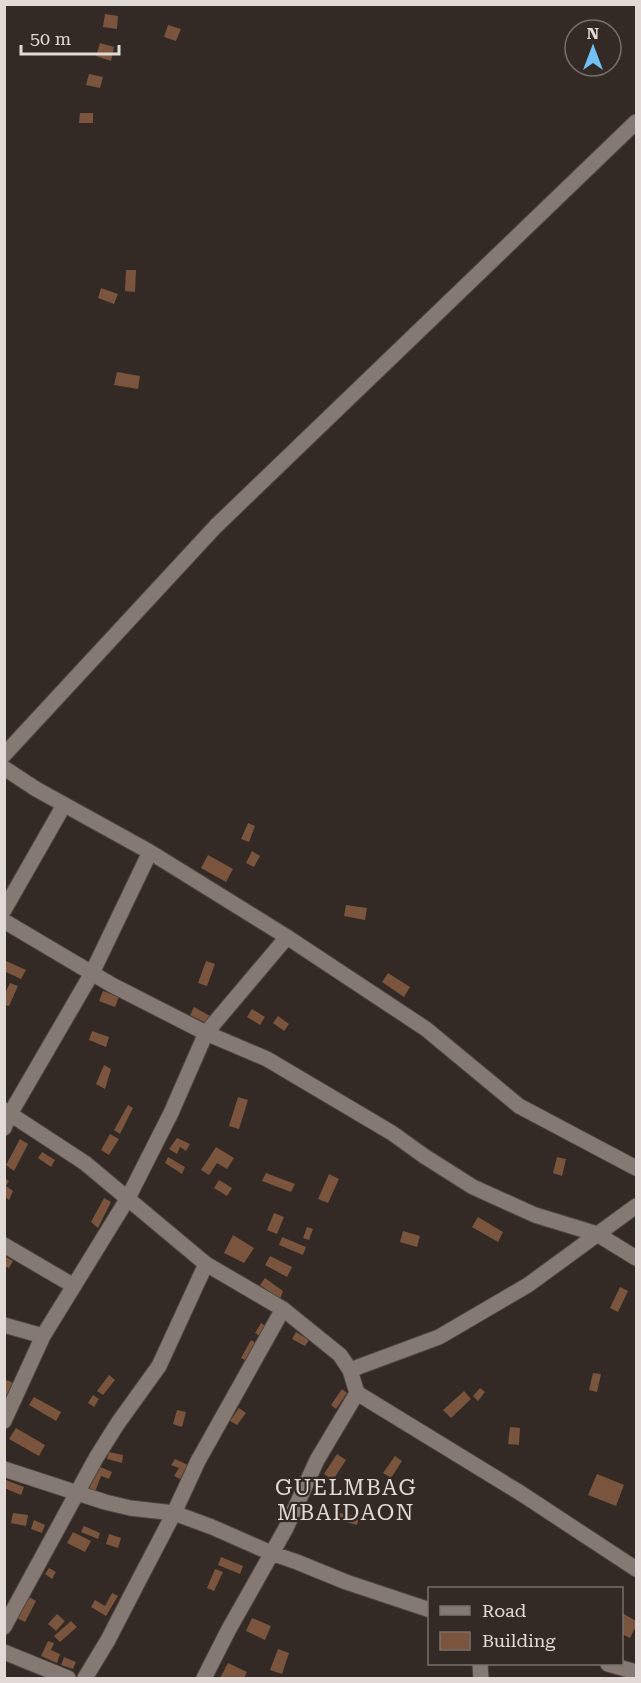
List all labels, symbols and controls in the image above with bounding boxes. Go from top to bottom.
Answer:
scale bar [21,18,118,56]
north arrow [563,18,623,78]
text: N [587,24,599,43]
text: 50 m [30,28,71,49]
district label: GUELMBAG MBAIDAON [275,1475,417,1525]
legend [428,1587,623,1665]
text: Road [482,1600,527,1621]
text: Building [482,1630,556,1651]

